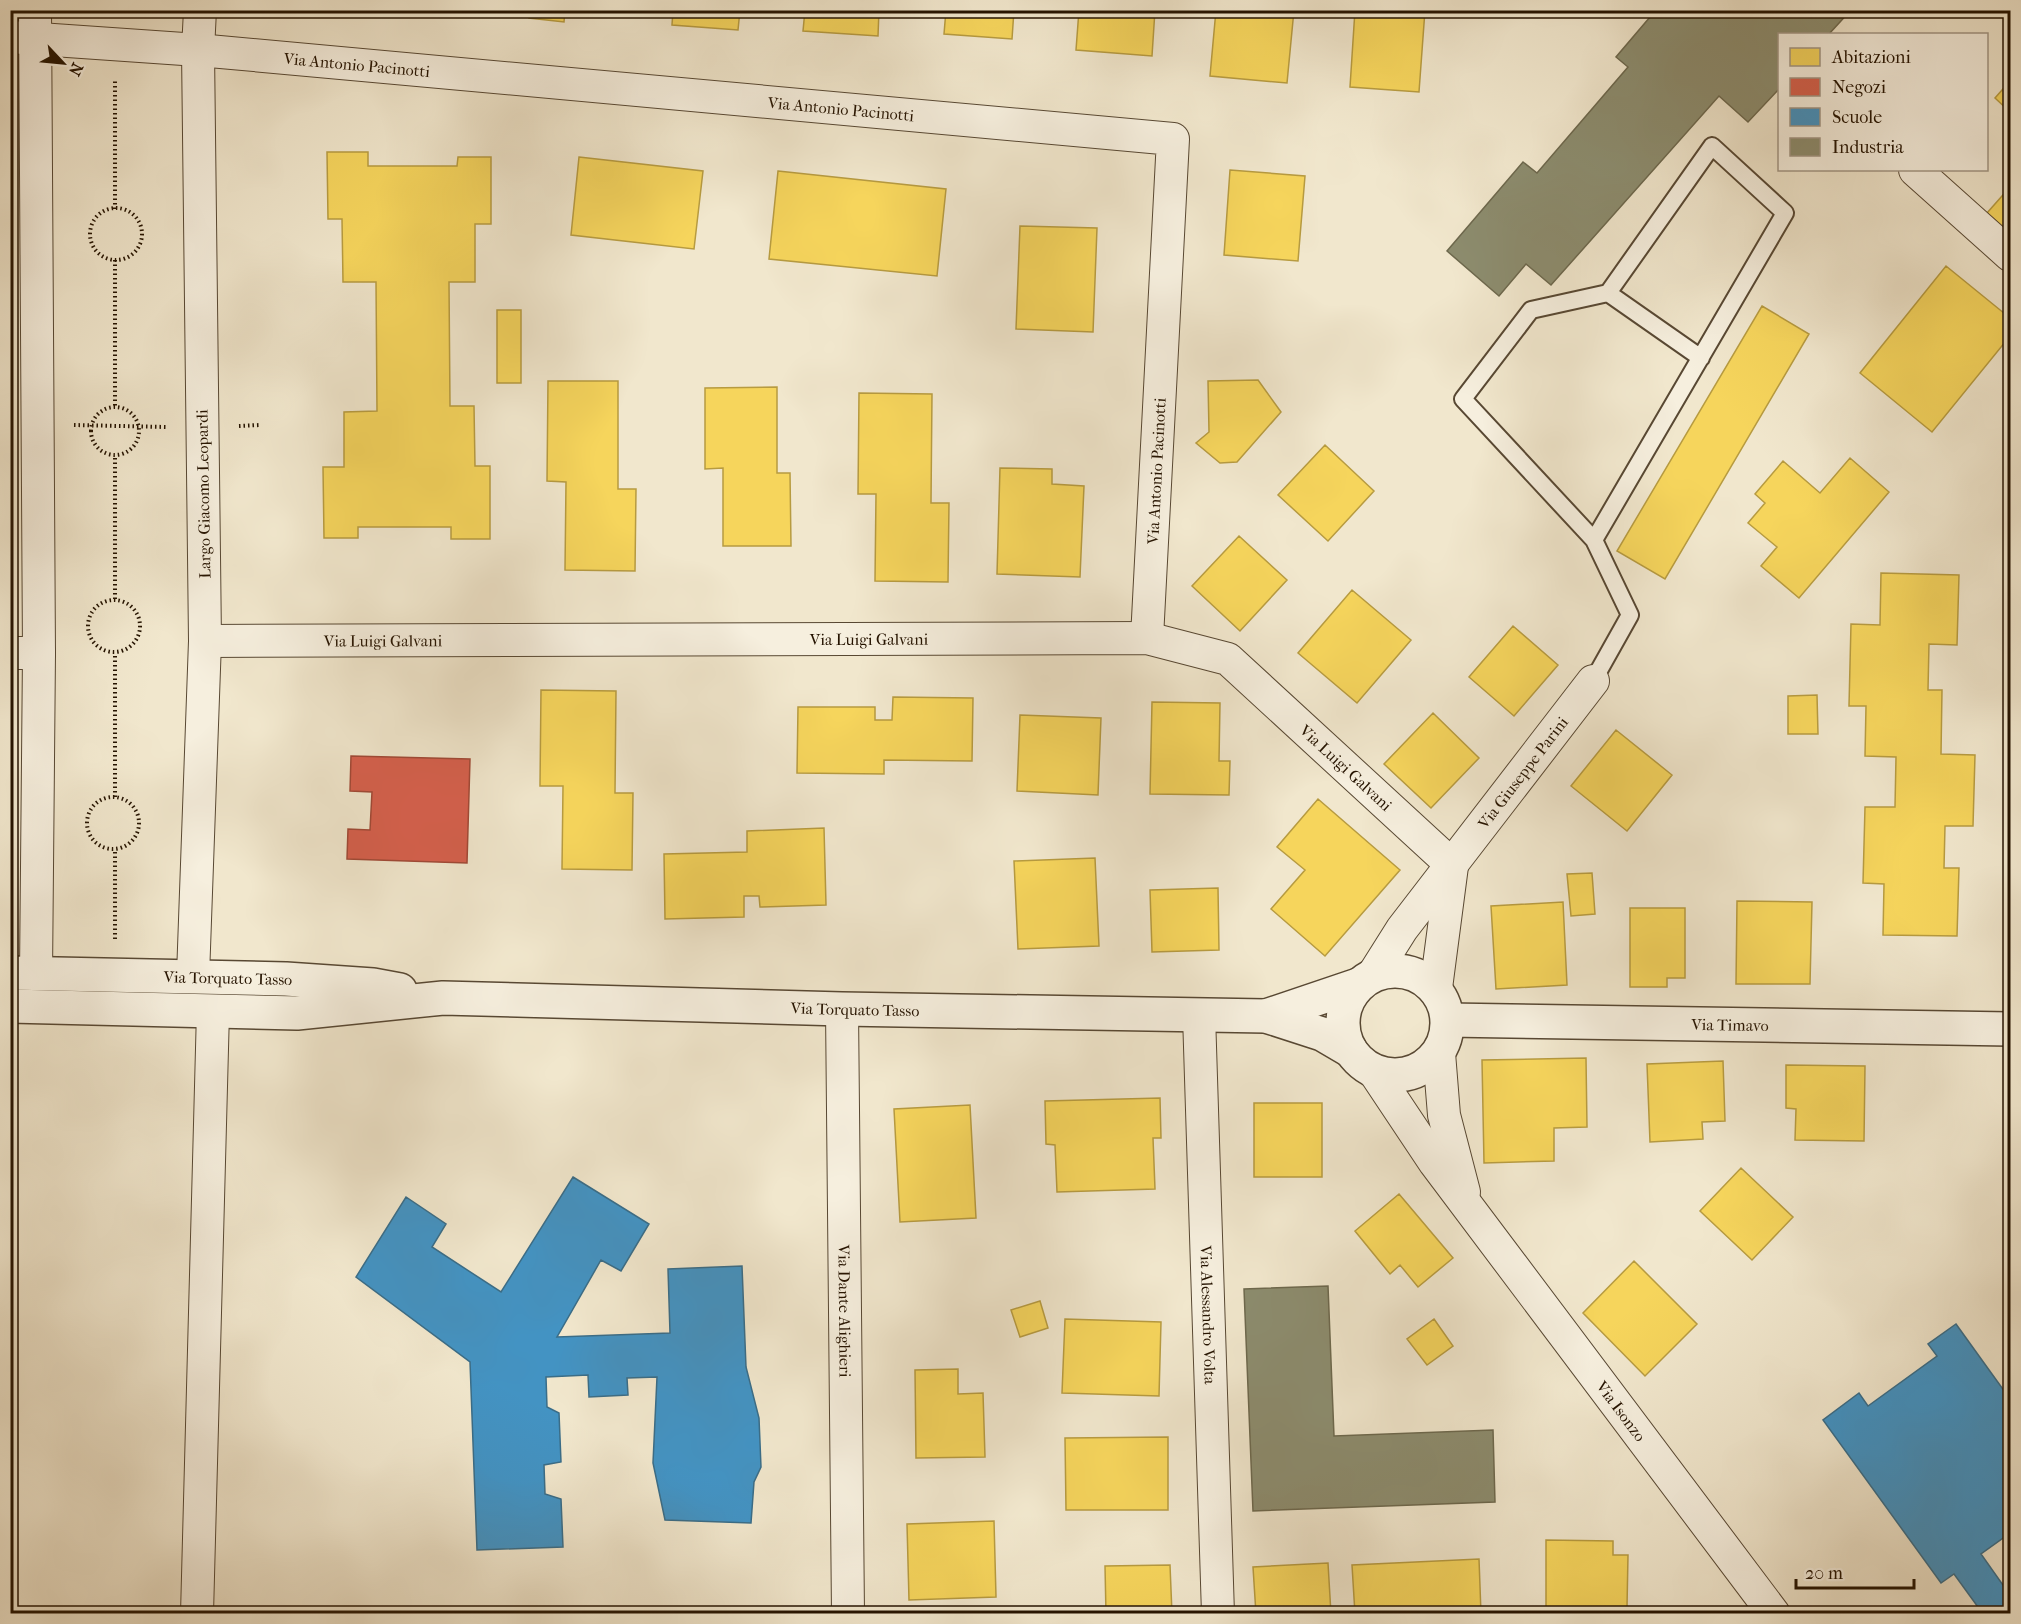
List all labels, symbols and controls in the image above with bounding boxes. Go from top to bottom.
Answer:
north arrow [33,33,93,93]
legend [1778,33,1988,171]
text: Abitazioni [1831,47,1912,68]
street label: Via Antonio Pacinotti [282,49,431,81]
text: N [64,60,87,80]
text: Negozi [1832,77,1887,98]
street label: Via Antonio Pacinotti [766,93,915,125]
text: Scuole [1832,107,1882,128]
text: Industria [1832,137,1904,158]
street label: Via Antonio Pacinotti [1143,397,1170,546]
street label: Largo Giacomo Leopardi [193,409,214,579]
street label: Via Luigi Galvani [809,630,928,649]
street label: Via Luigi Galvani [323,631,442,651]
street label: Via Giuseppe Parini [1473,713,1572,833]
street label: Via Luigi Galvani [1295,720,1396,815]
street label: Via Torquato Tasso [162,967,293,989]
street label: Via Torquato Tasso [789,999,920,1020]
street label: Via Timavo [1690,1015,1769,1035]
street label: Via Dante Alighieri [834,1243,855,1378]
street label: Via Alessandro Volta [1196,1244,1220,1385]
street label: Via Isonzo [1592,1377,1650,1445]
scale bar [1796,1552,1914,1590]
text: 20 m [1805,1563,1843,1584]

